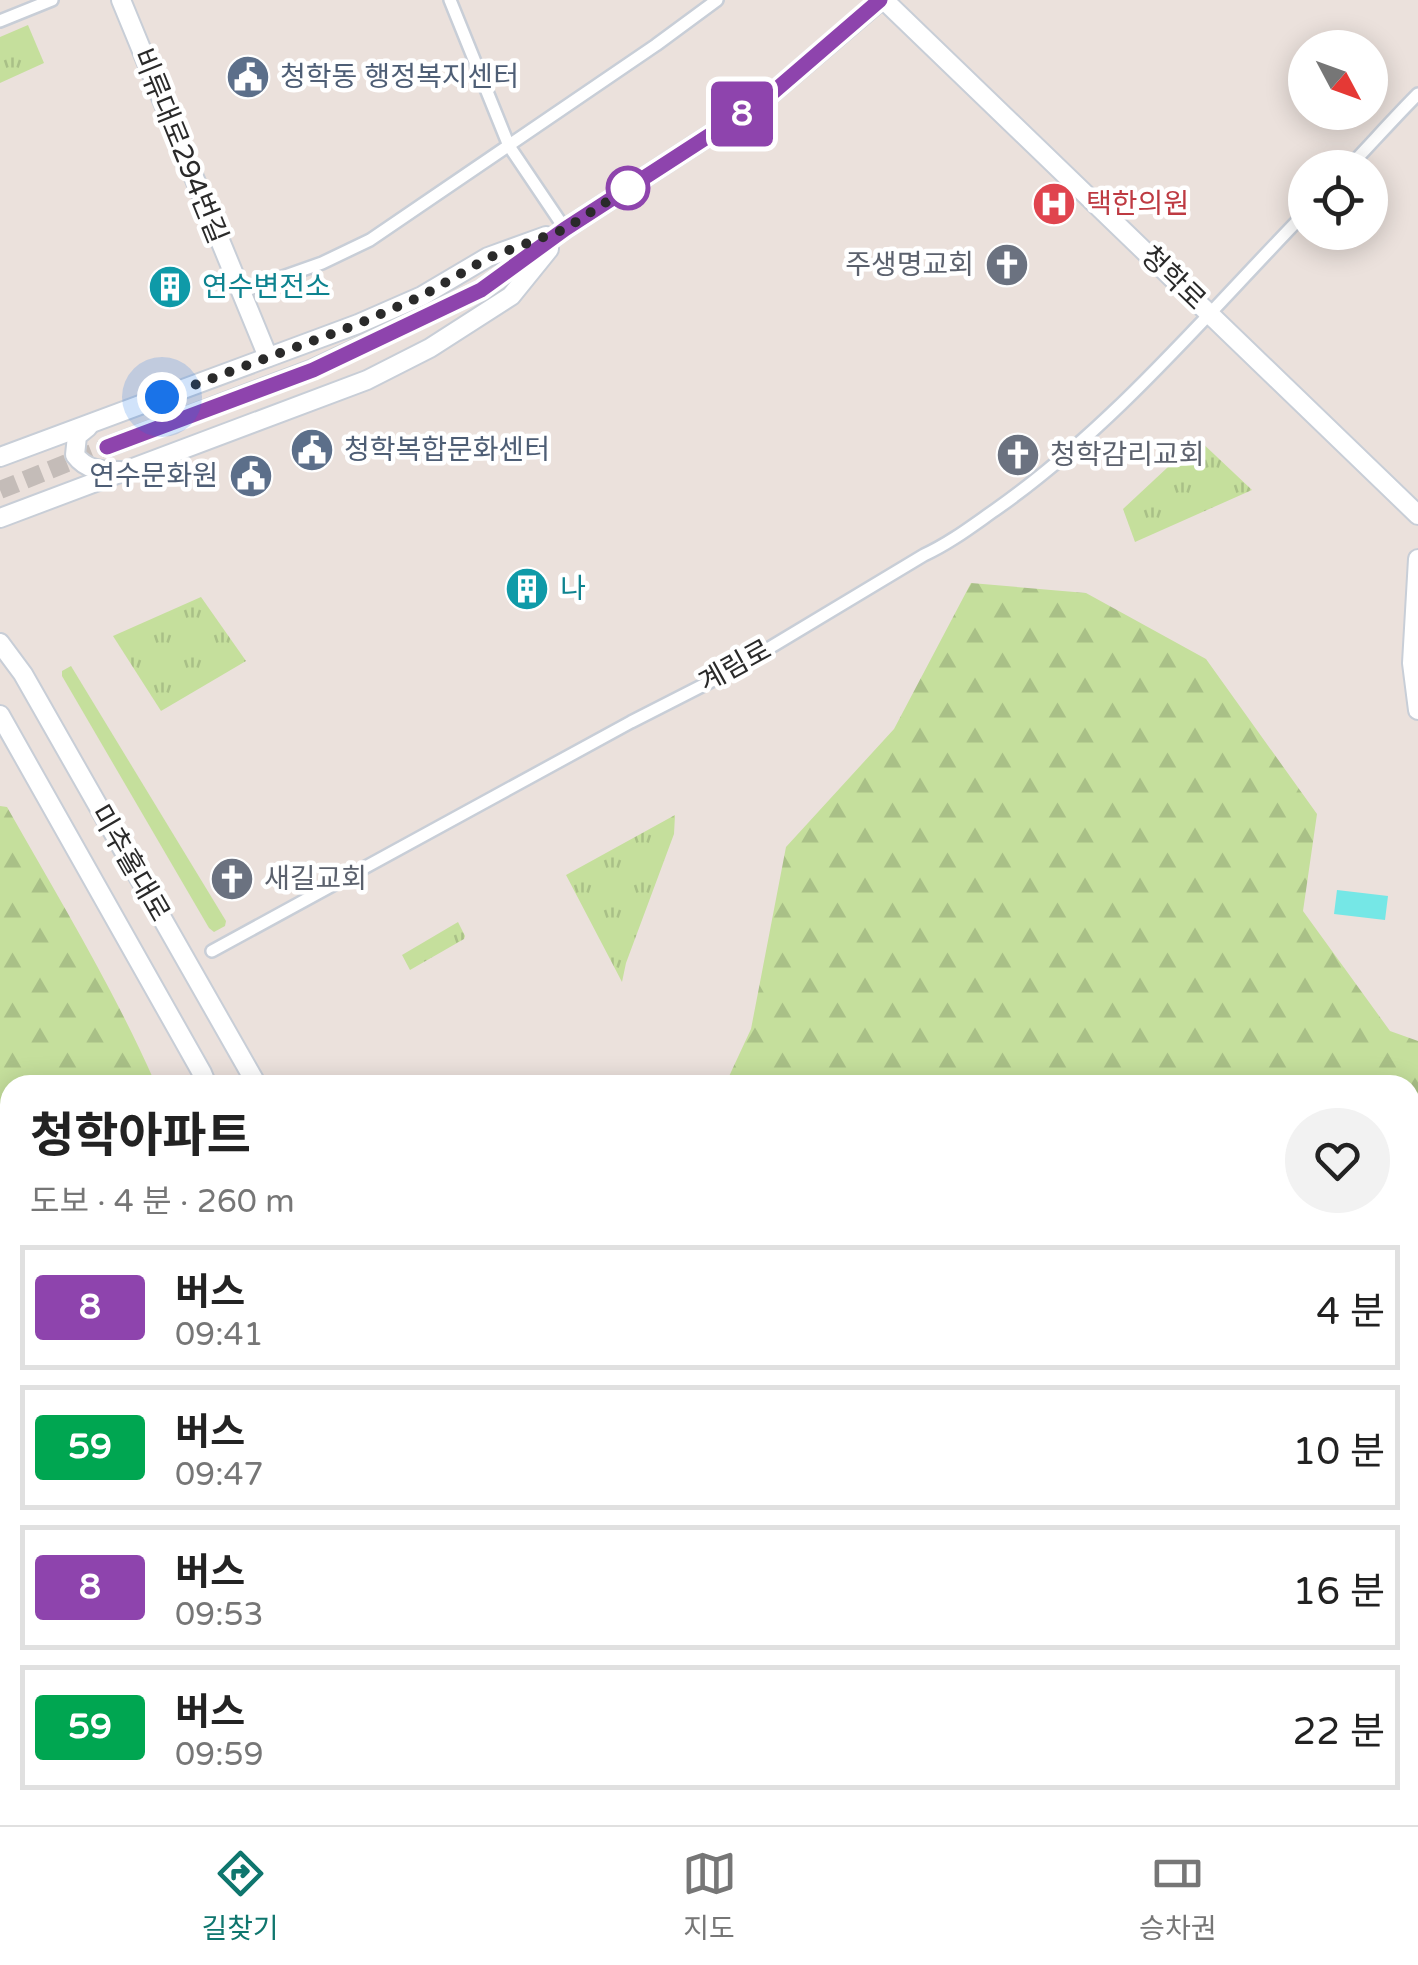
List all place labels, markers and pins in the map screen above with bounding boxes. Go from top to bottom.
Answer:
public building icon: 청학동 행정복지센터 [225,54,271,100]
place label: 청학동 행정복지센터 [280,60,519,94]
unlabelled marker [607,167,649,209]
hospital icon: 택한의원 [1031,181,1077,227]
place label: 택한의원 [1086,187,1189,221]
church icon: 주생명교회 [984,242,1030,288]
place label: 주생명교회 [845,248,974,282]
building icon: 연수변전소 [147,264,193,310]
place label: 연수변전소 [202,270,331,304]
public building icon: 청학복합문화센터 [289,427,335,473]
church icon: 청학감리교회 [995,432,1041,478]
place label: 청학복합문화센터 [344,433,550,467]
place label: 청학감리교회 [1050,438,1205,472]
public building icon: 연수문화원 [228,453,274,499]
place label: 연수문화원 [89,459,218,493]
building icon: 나 [504,566,550,612]
place label: 나 [560,572,586,606]
church icon: 새길교회 [209,856,255,902]
place label: 새길교회 [264,862,367,896]

